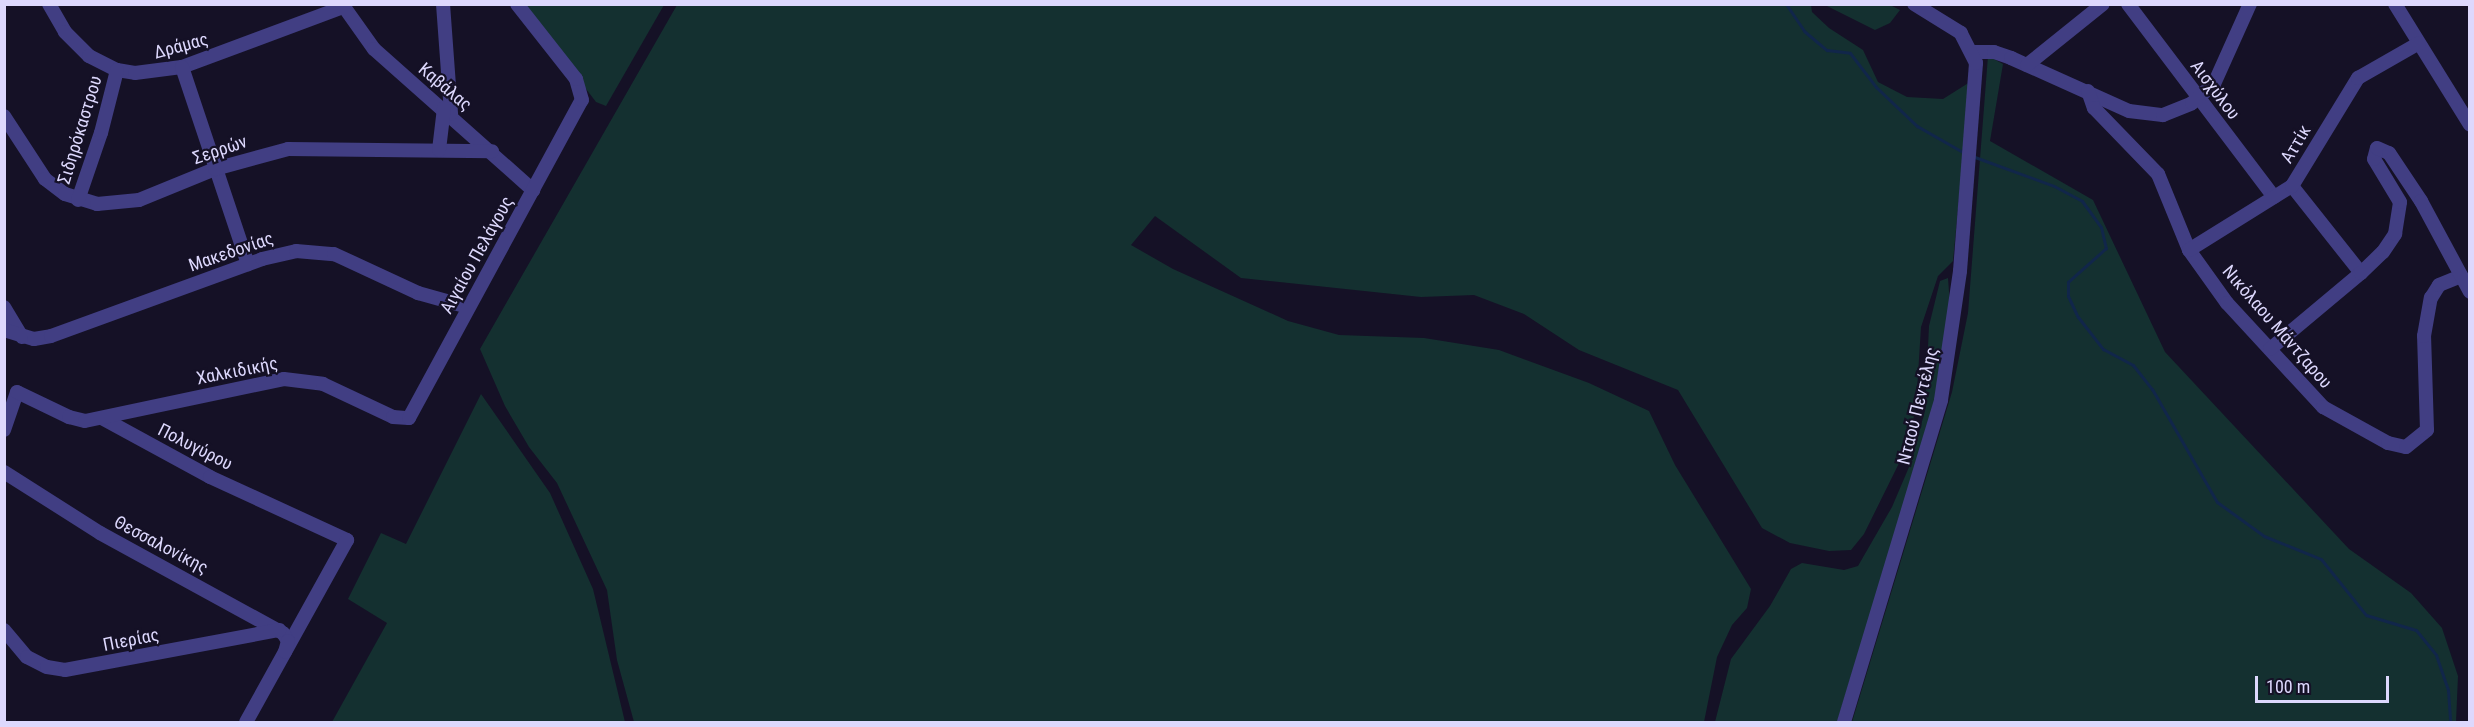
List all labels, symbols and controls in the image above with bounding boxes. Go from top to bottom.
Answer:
street label: Δράμας [151,28,211,64]
street label: Αισχύλου [2186,56,2244,124]
street label: Καβάλας [414,59,476,115]
street label: Σιδηρόκαστρου [53,73,107,187]
street label: Αττίκ [2276,121,2316,167]
street label: Σερρών [190,131,250,169]
street label: Αιγαίου Πελάγους [436,193,518,317]
street label: Μακεδονίας [186,227,276,277]
street label: Νικόλαου Μάντζαρου [2218,261,2336,393]
street label: Νταού Πεντέλης [1893,345,1943,467]
street label: Χαλκιδικής [194,353,280,389]
street label: Πολυγύρου [154,419,236,475]
street label: Θεσσαλονίκης [110,511,212,579]
street label: Πιερίας [101,624,161,656]
scale bar [2258,664,2392,702]
text: 100 m [2266,676,2310,697]

